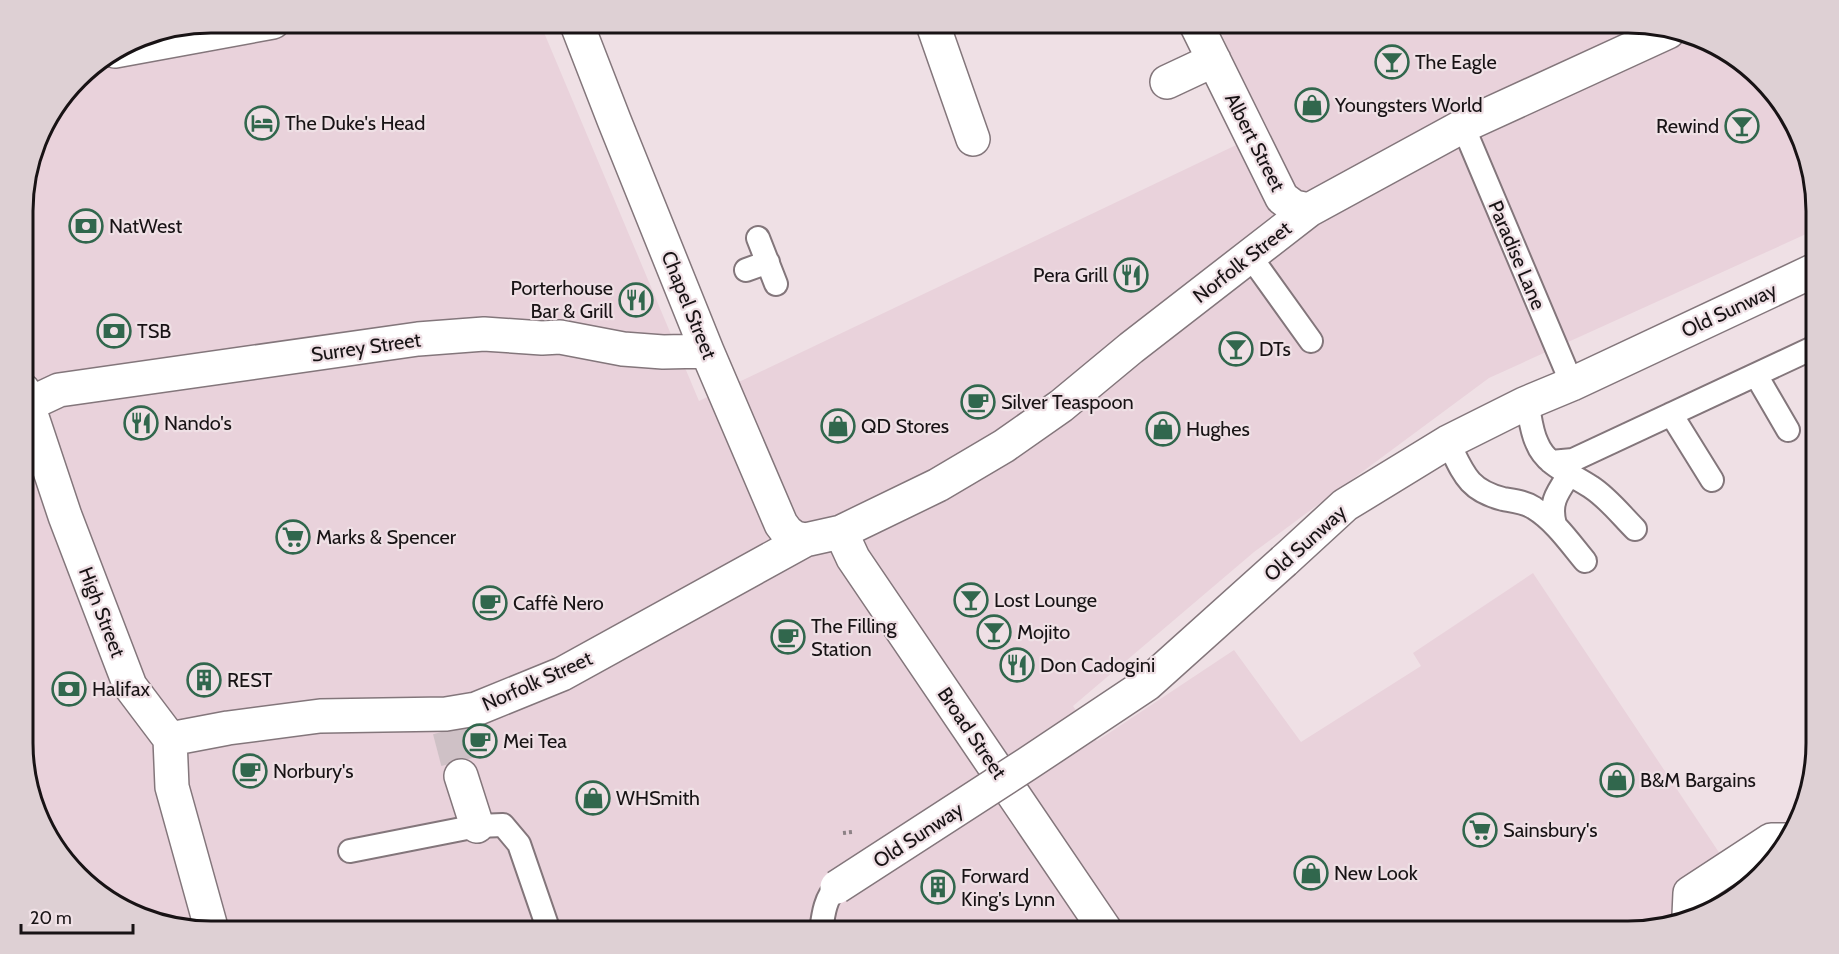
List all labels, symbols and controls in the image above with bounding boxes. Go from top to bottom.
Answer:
bar icon: The Eagle [1374,44,1410,80]
place label: The Eagle [1415,50,1497,74]
shop icon: Youngsters World [1294,87,1330,123]
street label: Albert Street [1220,89,1290,195]
place label: Youngsters World [1334,93,1483,117]
hotel icon: The Duke's Head [244,105,280,141]
bar icon: Rewind [1724,108,1760,144]
place label: The Duke's Head [285,111,425,135]
place label: Rewind [1656,114,1719,138]
street label: Paradise Lane [1483,197,1551,313]
bank icon: NatWest [68,208,104,244]
place label: NatWest [109,214,182,238]
street label: Norfolk Street [1188,216,1296,308]
street label: Chapel Street [656,247,722,363]
restaurant icon: Pera Grill [1113,257,1149,293]
place label: Pera Grill [1033,263,1108,287]
place label: Porterhouse Bar & Grill [510,276,613,323]
street label: Old Sunway [1678,278,1780,342]
restaurant icon: Porterhouse Bar & Grill [618,282,654,318]
bank icon: TSB [96,313,132,349]
place label: TSB [137,319,171,343]
street label: Surrey Street [310,327,423,367]
bar icon: DTs [1218,331,1254,367]
place label: DTs [1259,337,1291,361]
cafe icon: Silver Teaspoon [960,384,996,420]
place label: Silver Teaspoon [1001,390,1134,414]
restaurant icon: Nando's [123,405,159,441]
shop icon: QD Stores [820,408,856,444]
place label: Nando's [164,411,232,435]
shop icon: Hughes [1145,411,1181,447]
place label: QD Stores [861,414,949,438]
place label: Hughes [1186,417,1250,441]
street label: Old Sunway [1259,500,1351,586]
supermarket icon: Marks & Spencer [275,519,311,555]
place label: Marks & Spencer [316,525,457,549]
street label: High Street [74,563,130,661]
bar icon: Lost Lounge [953,582,989,618]
cafe icon: Caffè Nero [472,585,508,621]
place label: Lost Lounge [994,588,1097,612]
place label: Caffè Nero [513,591,604,615]
place label: The Filling Station [811,614,898,661]
bar icon: Mojito [976,614,1012,650]
cafe icon: The Filling Station [770,619,806,655]
place label: Mojito [1017,620,1070,644]
street label: Norfolk Street [478,646,596,716]
restaurant icon: Don Cadogini [999,647,1035,683]
place label: Don Cadogini [1040,653,1155,677]
building icon: REST [186,662,222,698]
place label: REST [227,668,273,692]
bank icon: Halifax [51,671,87,707]
place label: Halifax [92,677,151,701]
street label: Broad Street [933,683,1012,784]
cafe icon: Mei Tea [462,723,498,759]
place label: Mei Tea [503,729,567,753]
cafe icon: Norbury's [232,753,268,789]
place label: Norbury's [273,759,354,783]
shop icon: B&M Bargains [1599,762,1635,798]
place label: B&M Bargains [1640,768,1756,792]
shop icon: WHSmith [575,780,611,816]
place label: WHSmith [616,786,700,810]
street label: Old Sunway [869,797,967,873]
supermarket icon: Sainsbury's [1462,812,1498,848]
place label: Sainsbury's [1503,818,1597,842]
shop icon: New Look [1293,855,1329,891]
place label: New Look [1334,861,1418,885]
place label: Forward King's Lynn [961,864,1055,911]
building icon: Forward King's Lynn [920,869,956,905]
scale bar [21,897,134,935]
text: 20 m [30,907,72,929]

